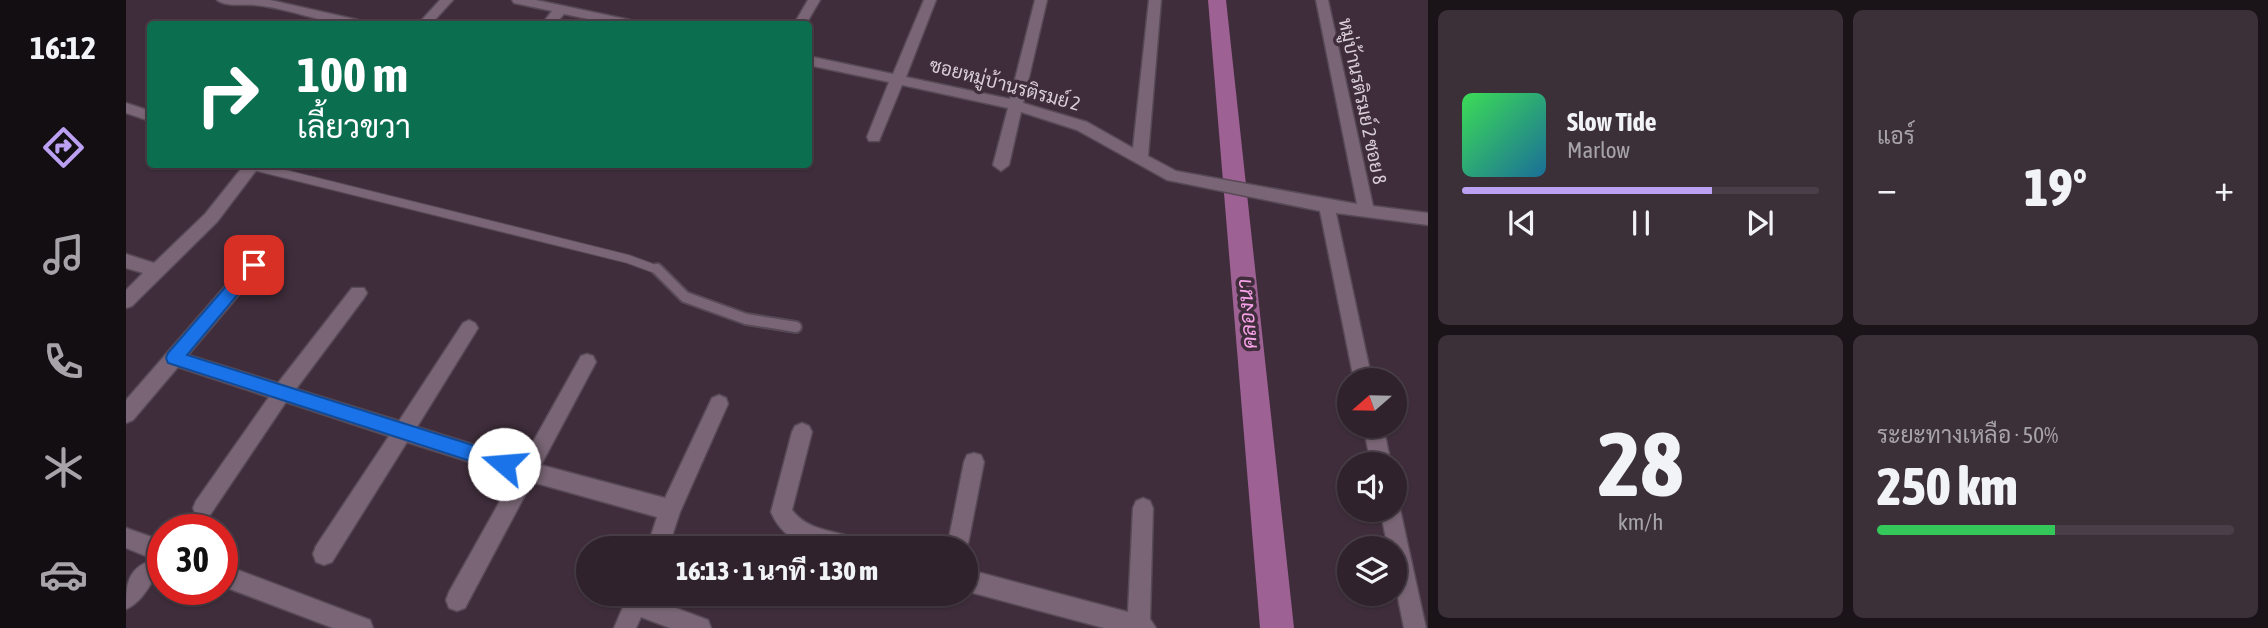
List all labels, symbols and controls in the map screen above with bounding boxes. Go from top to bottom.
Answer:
street label: หมู่บ้านรติรมย์ 2 ซอย 8 [1332,16,1392,187]
text: 16:12 [30,29,96,66]
text: 100 m [297,46,408,102]
icon: right [182,49,273,140]
street label: ซอยหมู่บ้านรติรมย์ 2 [926,52,1083,118]
text: Slow Tide [1567,107,1657,137]
text: เลี้ยวขวา [297,108,411,145]
icon: directions [39,123,88,172]
text: แอร์ [1877,123,1915,149]
text: Marlow [1567,137,1630,163]
text: 19° [2024,157,2087,217]
text: − [1877,166,1897,209]
text: + [2214,166,2234,209]
icon: previous [1503,204,1541,242]
icon: pause [1622,204,1660,242]
icon: next [1741,204,1779,242]
icon: music [39,230,88,279]
pin [224,235,284,295]
icon: arrive [235,246,273,284]
water label: คลองนา [1231,278,1261,350]
icon: phone [39,337,88,386]
north arrow [1337,368,1407,438]
map controls [1337,368,1407,606]
text: 28 [1598,411,1683,515]
text: ระยะทางเหลือ · 50% [1877,422,2058,448]
position arrow [467,427,541,501]
icon: climate [39,443,88,492]
button: sound [1337,452,1407,522]
text: 250 km [1877,456,2018,516]
text: km/h [1618,509,1663,535]
speed limit sign: 30 [147,514,238,605]
button: layers [1337,536,1407,606]
icon: car [39,550,88,599]
text: 16:13 · 1 นาที · 130 m [676,556,878,586]

